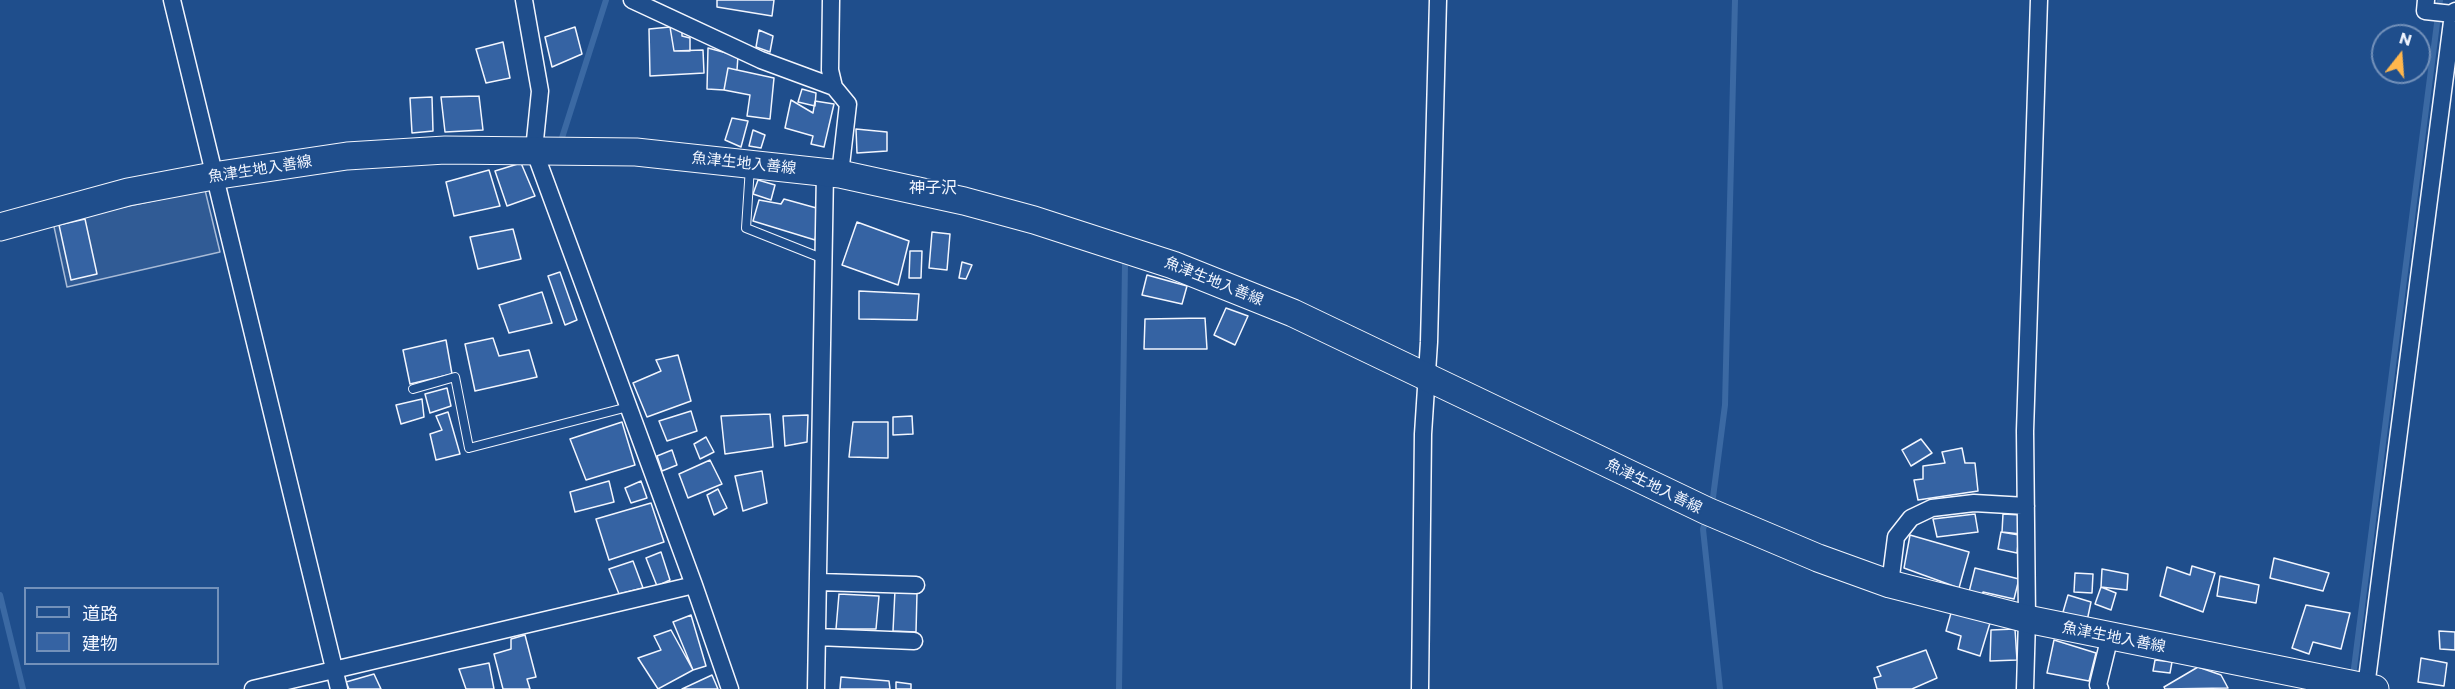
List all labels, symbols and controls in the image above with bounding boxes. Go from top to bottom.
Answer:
north arrow [2371,24,2431,84]
text: N [2397,27,2414,49]
street label: 魚津生地入善線 [691,149,797,177]
street label: 魚津生地入善線 [207,152,313,186]
district label: 神子沢 [909,178,957,198]
street label: 魚津生地入善線 [1162,253,1266,309]
street label: 魚津生地入善線 [1603,455,1705,517]
legend [24,587,219,665]
text: 道路 [82,602,118,624]
street label: 魚津生地入善線 [2061,618,2167,656]
text: 建物 [82,632,118,654]

